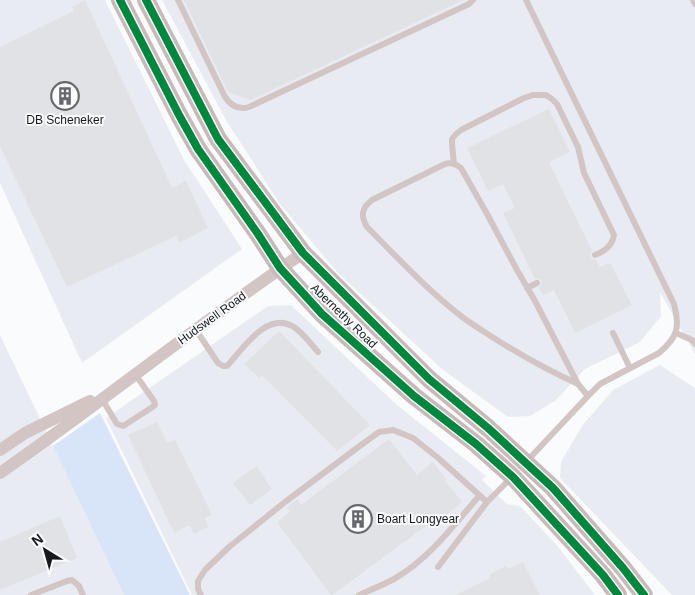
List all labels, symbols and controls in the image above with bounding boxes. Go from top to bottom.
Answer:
building icon: DB Scheneker [50,81,80,111]
place label: DB Scheneker [26,113,104,127]
street label: Abernethy Road [308,281,380,351]
street label: Hudswell Road [175,289,249,347]
building icon: Boart Longyear [343,504,373,534]
place label: Boart Longyear [377,512,459,526]
north arrow [20,525,70,575]
text: N [28,530,46,549]

